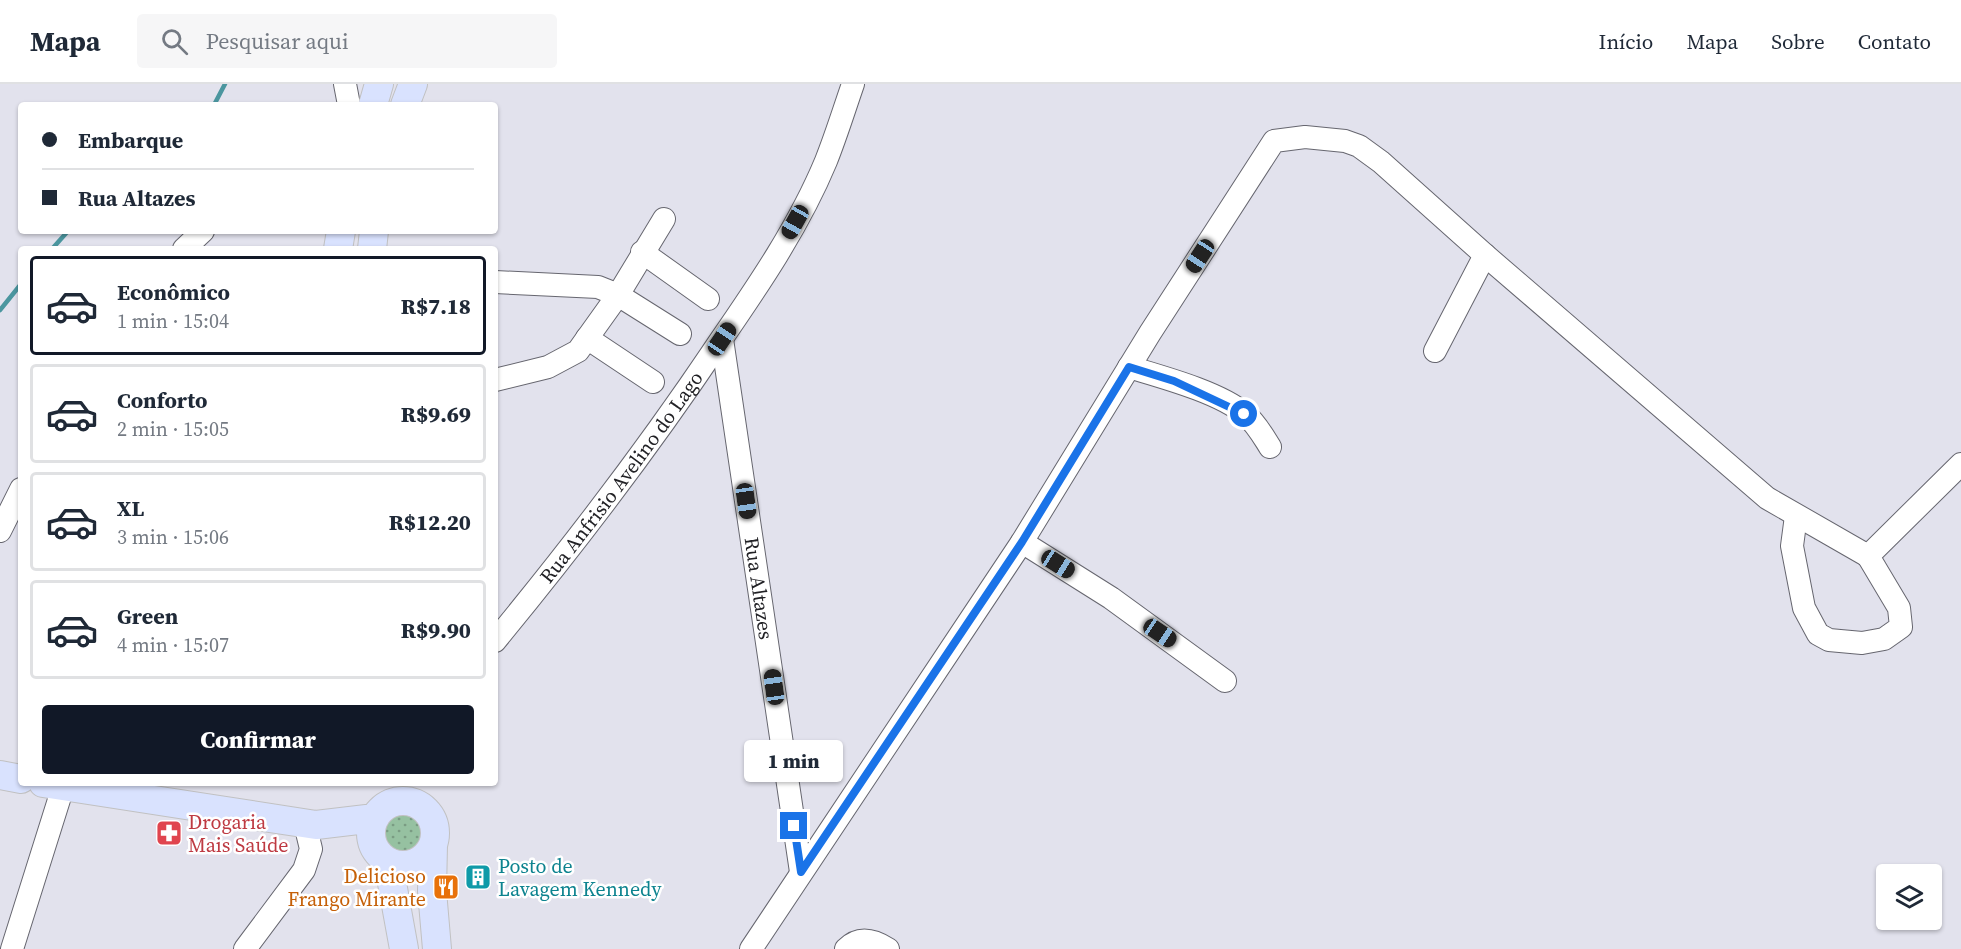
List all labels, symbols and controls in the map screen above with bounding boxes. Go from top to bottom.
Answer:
search box [137,14,557,68]
text: Mapa [30,22,101,60]
icon: search [158,25,191,58]
text: Pesquisar aqui [206,26,348,56]
text: Início [1599,27,1653,56]
text: Mapa [1686,27,1738,56]
text: Sobre [1771,27,1825,56]
text: Contato [1858,27,1931,56]
text: Embarque [78,125,183,155]
text: Rua Altazes [78,183,195,213]
car [778,202,812,242]
car [1183,236,1217,276]
text: Econômico [117,277,230,307]
icon: car [45,279,99,333]
text: R$7.18 [401,291,471,321]
text: 1 min · 15:04 [117,307,229,335]
car [704,319,740,359]
street label: Rua Anfrisio Avelino do Lago [533,365,710,589]
text: Conforto [117,385,207,415]
icon: car [45,387,99,441]
text: R$9.69 [401,399,471,429]
route start [1230,400,1257,427]
text: 2 min · 15:05 [117,415,229,443]
car [735,482,757,520]
text: XL [117,493,144,523]
icon: car [45,495,99,549]
text: R$12.20 [389,507,471,537]
text: 3 min · 15:06 [117,523,229,551]
street label: Rua Altazes [738,535,780,641]
car [1038,547,1078,581]
text: Green [117,601,178,631]
icon: car [45,603,99,657]
text: R$9.90 [401,615,471,645]
car [1140,615,1180,651]
text: 4 min · 15:07 [117,631,229,659]
car [763,668,785,706]
button: Confirmar [42,705,474,774]
callout: 1 min [744,739,844,781]
text: 1 min [767,747,820,775]
place label: Drogaria Mais Saúde [188,808,289,859]
route end [780,812,807,839]
pharmacy icon: Drogaria Mais Saúde [154,818,184,848]
place label: Posto de Lavagem Kennedy [498,852,662,903]
place label: Delicioso Frango Mirante [288,862,426,913]
building icon: Posto de Lavagem Kennedy [463,862,493,892]
map controls [1876,864,1942,930]
button: layers [1876,864,1942,930]
restaurant icon: Delicioso Frango Mirante [431,872,461,902]

